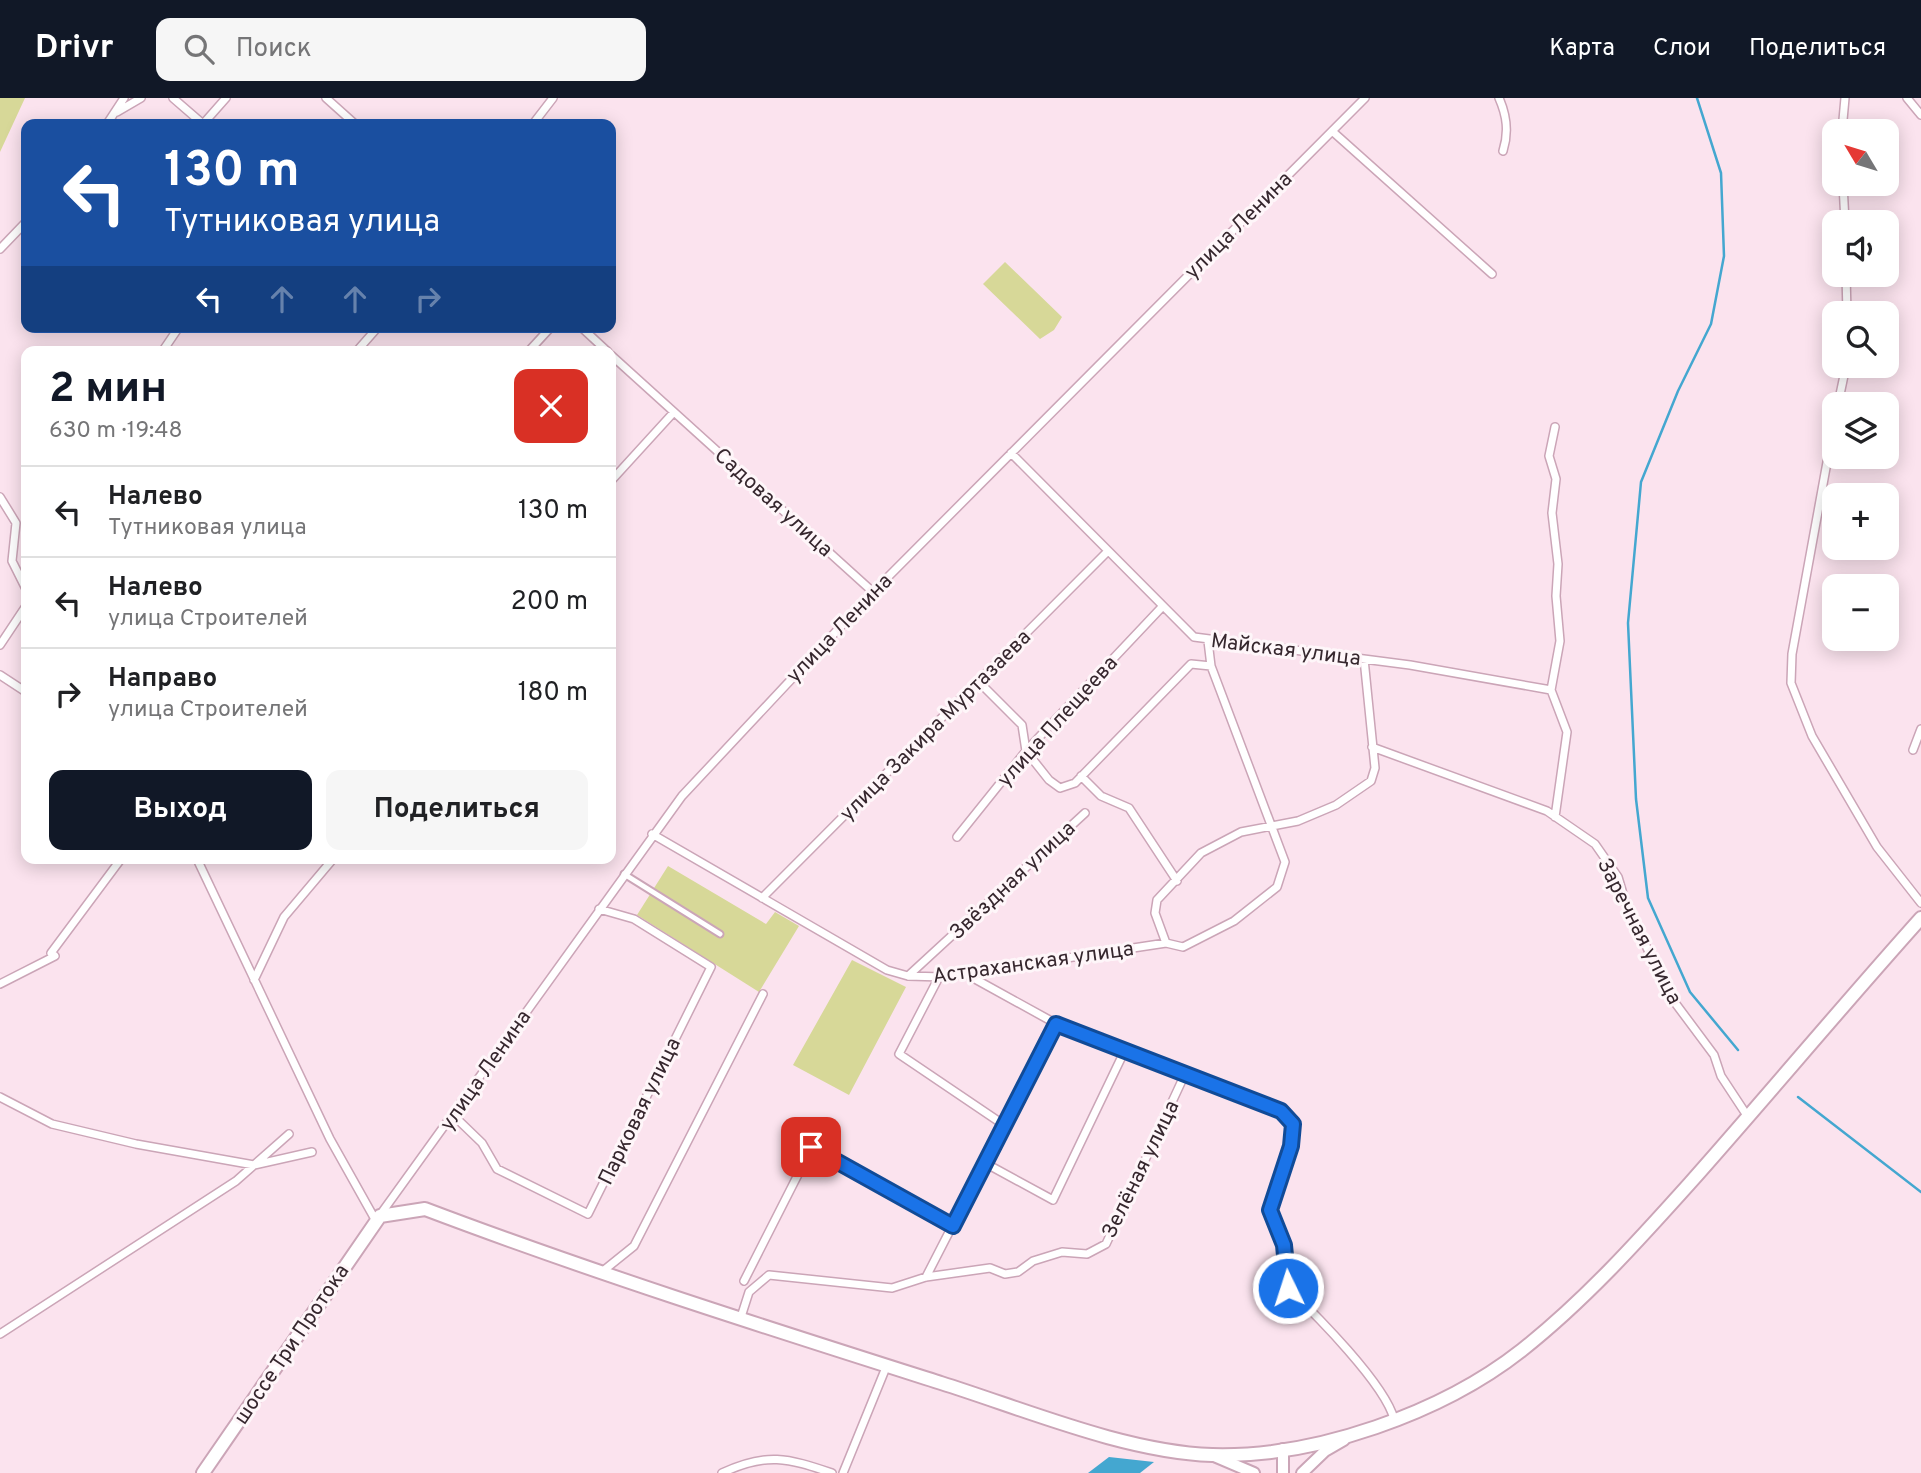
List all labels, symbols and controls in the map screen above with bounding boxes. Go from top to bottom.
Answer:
search box [156,18,646,81]
text: Drivr [35,28,114,70]
icon: search [180,30,218,68]
text: Поиск [236,33,312,66]
text: Карта [1549,34,1615,64]
text: Слои [1653,34,1711,64]
text: Поделиться [1749,34,1886,64]
north arrow [1822,119,1899,196]
map controls [1822,119,1899,651]
text: 130 m [164,142,300,204]
icon: left [49,147,140,238]
street label: улица Ленина [1179,166,1299,286]
text: Тутниковая улица [164,203,440,243]
button: sound [1822,210,1899,287]
icon: left [190,280,228,318]
icon: ahead [263,280,301,318]
icon: ahead [336,280,374,318]
icon: right [409,280,447,318]
button: search [1822,301,1899,378]
text: 2 мин [49,364,167,417]
button: close [514,369,588,443]
button: layers [1822,392,1899,469]
text: 630 m · 19:48 [49,417,183,446]
street label: Садовая улица [708,443,838,564]
text: Налево [108,481,203,514]
button: + [1822,483,1899,560]
icon: left [49,493,87,531]
text: 130 m [518,495,588,528]
text: Тутниковая улица [108,514,307,543]
street label: улица Ленина [781,569,899,689]
text: Налево [108,572,203,605]
button: − [1822,574,1899,651]
icon: left [49,584,87,622]
text: 200 m [511,586,588,619]
text: улица Строителей [108,605,308,634]
street label: улица Закира Муртазаева [835,625,1038,828]
street label: Майская улица [1209,628,1362,673]
street label: улица Плещеева [992,651,1124,793]
text: Направо [108,663,217,696]
icon: right [49,675,87,713]
text: 180 m [518,677,588,710]
text: улица Строителей [108,696,308,725]
button: Выход [49,770,312,850]
button: Поделиться [326,770,588,850]
street label: Звёздная улица [944,816,1082,946]
street label: Заречная улица [1590,854,1687,1010]
street label: Астраханская улица [931,936,1136,991]
street label: улица Ленина [435,1005,538,1137]
street label: Парковая улица [593,1033,688,1190]
street label: Зелёная улица [1096,1096,1186,1243]
pin [781,1117,841,1177]
icon: arrive [792,1128,830,1166]
position arrow [1251,1251,1325,1325]
street label: шоссе Три Протока [229,1259,356,1430]

